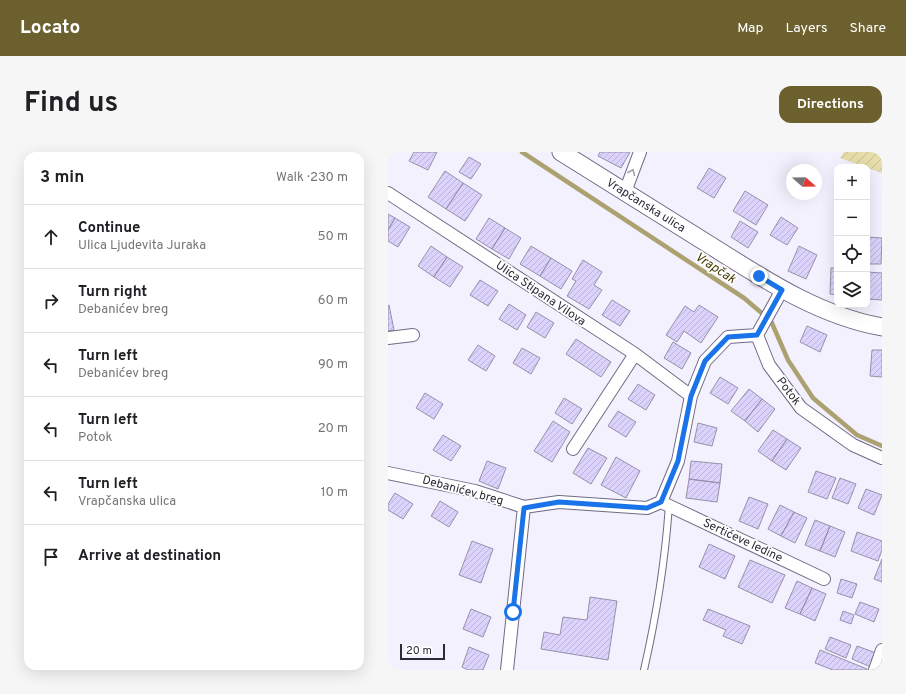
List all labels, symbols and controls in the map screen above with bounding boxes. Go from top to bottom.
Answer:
text: Locato [20,16,80,40]
text: Map [737,20,763,37]
text: Layers [785,20,827,37]
text: Share [849,20,886,37]
text: Find us [24,86,118,122]
button: Directions [779,86,882,123]
north arrow [786,164,822,200]
map controls [834,164,870,308]
button: + [834,164,870,200]
text: 3 min [40,167,84,189]
one-way arrow [628,169,636,176]
text: Walk · 230 m [276,170,348,186]
street label: Vrapčanska ulica [603,175,688,237]
button: − [834,200,870,236]
text: Continue [78,219,140,238]
icon: ahead [40,226,62,248]
text: 50 m [318,229,348,245]
button: locate [834,236,870,272]
text: Ulica Ljudevita Juraka [78,238,206,254]
water label: Vrapčak [691,250,739,288]
street label: Ulica Stipana Vilova [492,258,589,330]
route end [750,267,768,285]
button: layers [834,272,870,308]
text: Turn right [78,283,147,302]
icon: right [40,290,62,312]
text: 60 m [318,293,348,309]
text: Debanićev breg [78,302,168,318]
text: Turn left [78,347,138,366]
icon: left [40,354,62,376]
text: 90 m [318,357,348,373]
text: Debanićev breg [78,366,168,382]
street label: Potok [772,374,804,409]
text: Turn left [78,411,138,430]
icon: left [40,418,62,440]
text: 20 m [318,421,348,437]
text: Potok [78,430,112,446]
street label: Debanićev breg [420,472,505,509]
text: Turn left [78,475,138,494]
icon: left [40,482,62,504]
text: 10 m [321,485,348,501]
text: Vrapčanska ulica [78,494,176,510]
street label: Sertićeve ledine [700,515,785,566]
icon: arrive [40,546,62,568]
text: Arrive at destination [78,547,221,566]
route start [504,603,522,621]
scale bar [400,642,445,661]
text: 20 m [406,644,432,658]

